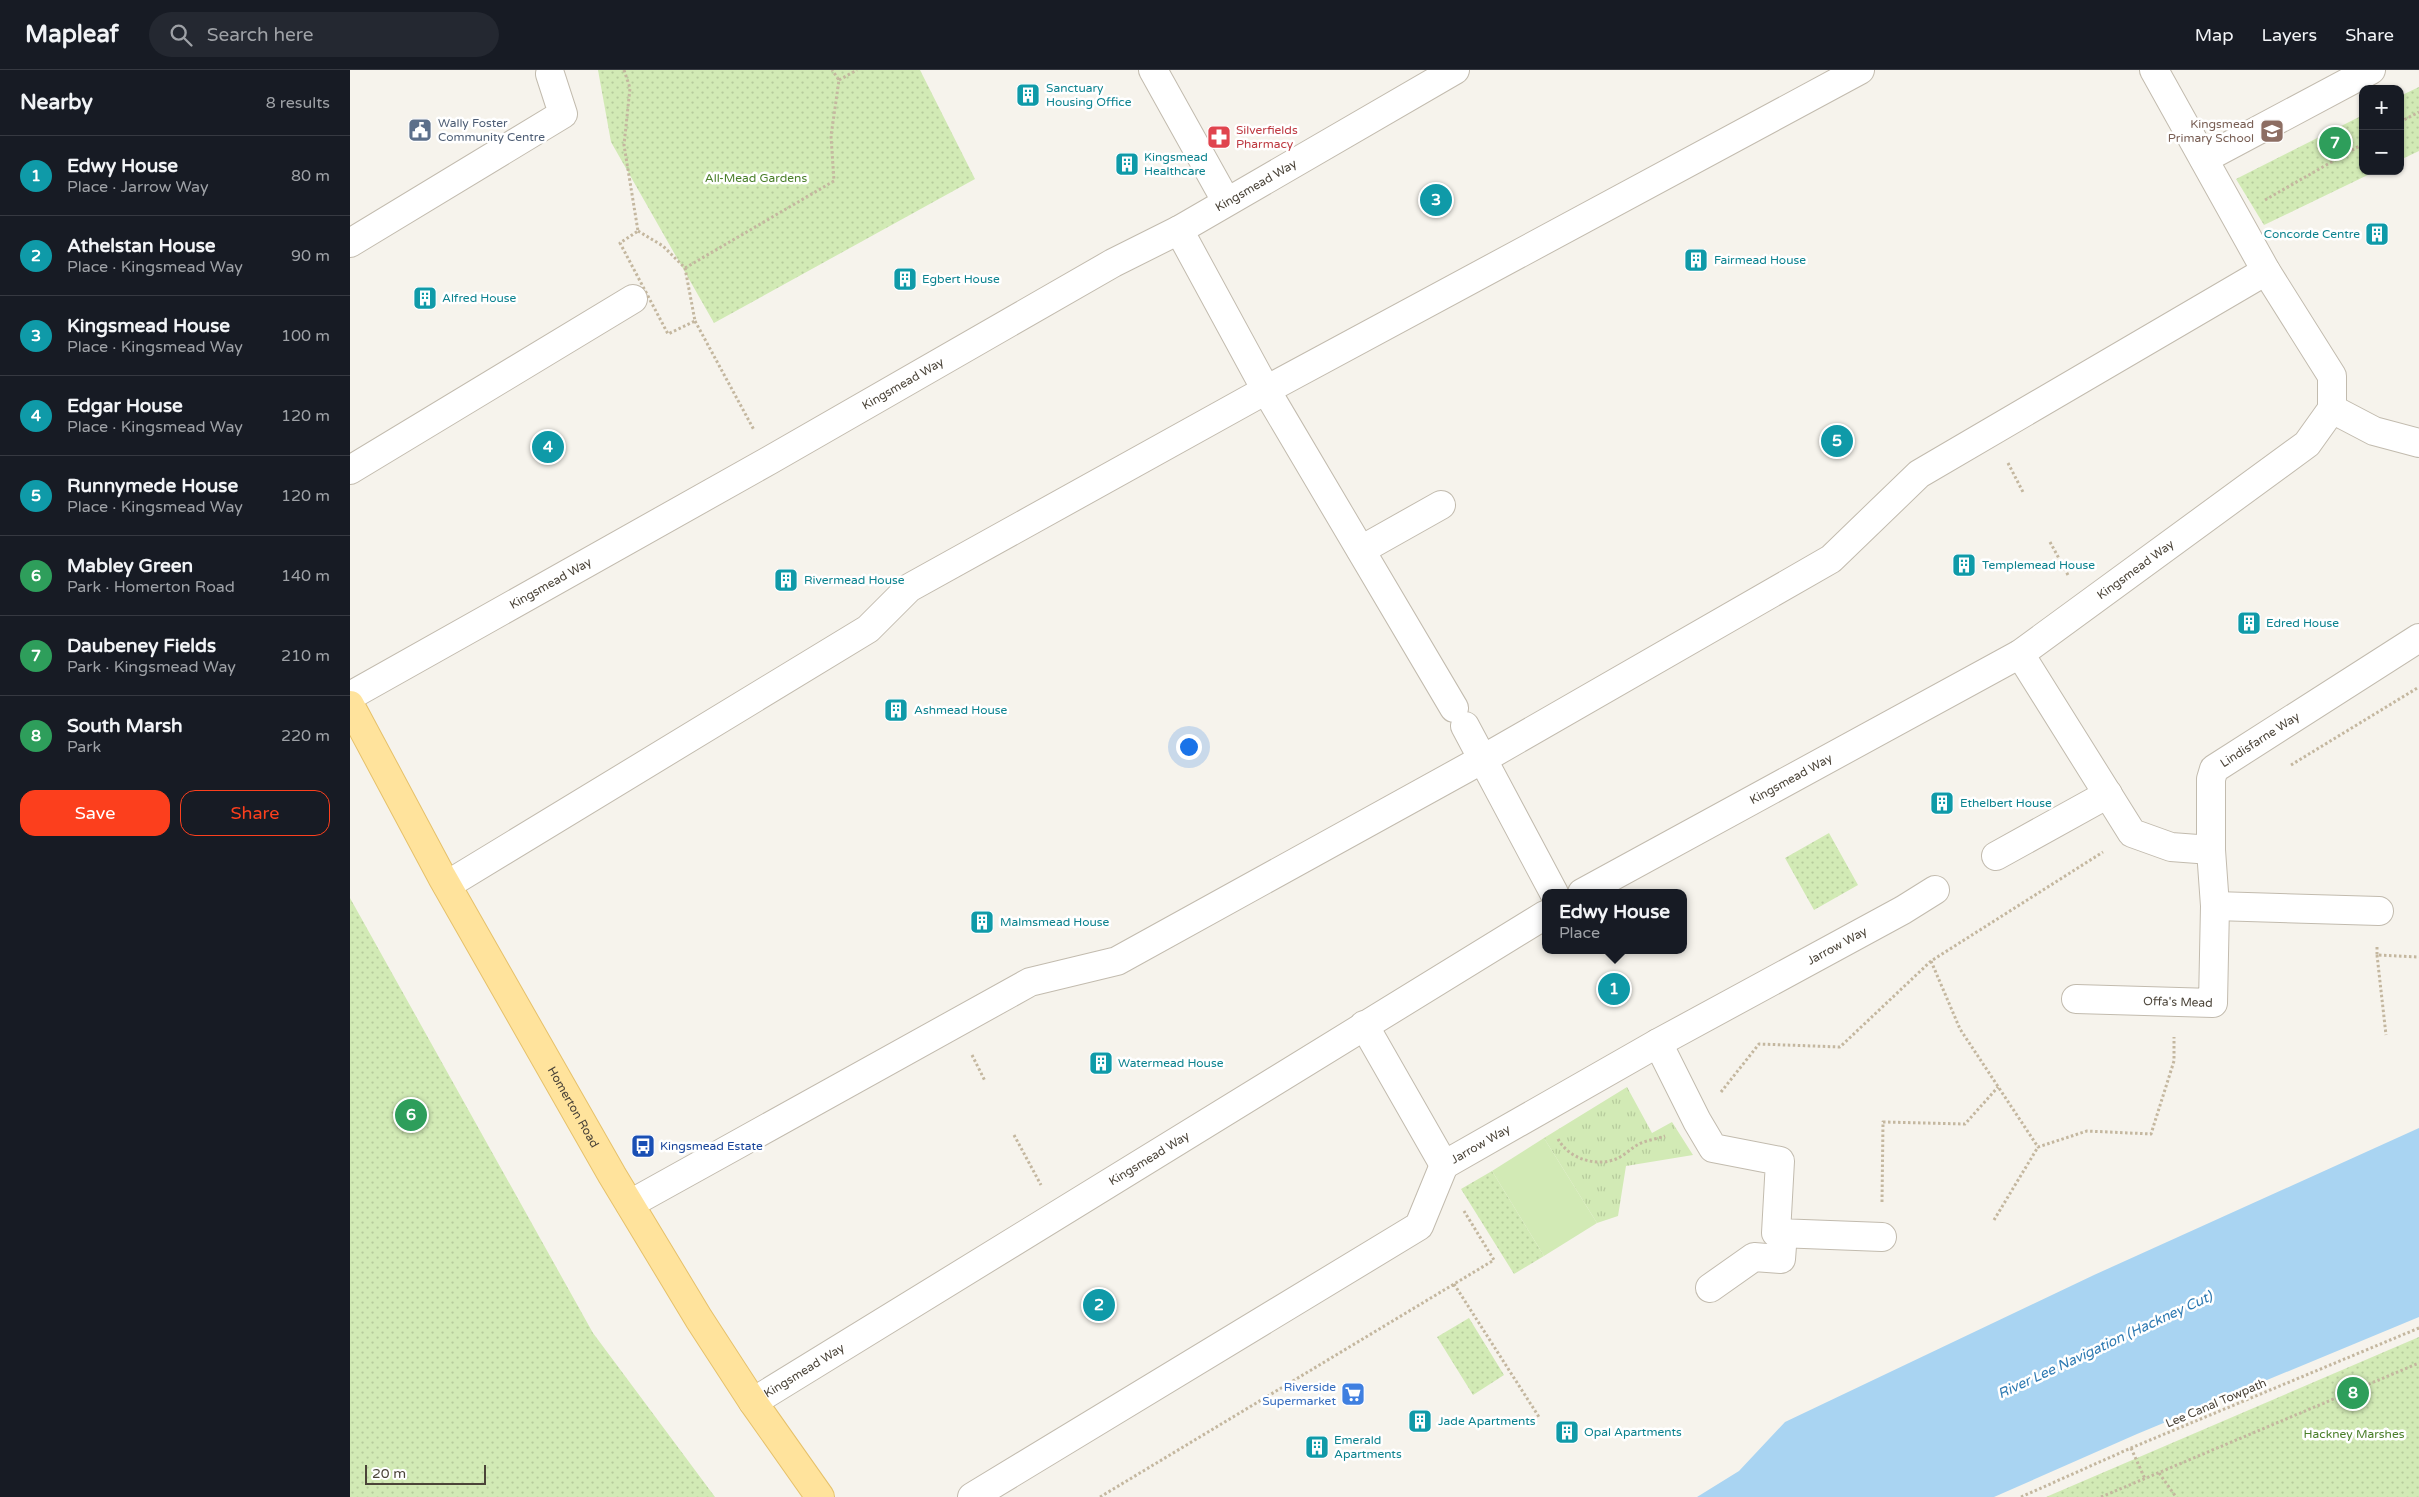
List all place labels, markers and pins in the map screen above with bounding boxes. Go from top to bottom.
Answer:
place label: Sanctuary Housing Office [1046,81,1132,109]
building icon: Sanctuary Housing Office [1015,82,1041,108]
place label: Wally Foster Community Centre [438,116,545,144]
public building icon: Wally Foster Community Centre [407,117,433,143]
place label: Kingsmead Primary School [2168,117,2254,145]
school or university icon: Kingsmead Primary School [2259,118,2285,144]
place label: Silverfields Pharmacy [1236,123,1298,151]
pharmacy icon: Silverfields Pharmacy [1206,124,1232,150]
pin: 7 [2319,124,2351,162]
place label: Kingsmead Healthcare [1144,150,1208,178]
building icon: Kingsmead Healthcare [1114,151,1140,177]
pin: 3 [1420,181,1452,219]
building icon: Concorde Centre [2364,221,2390,247]
place label: Concorde Centre [2264,227,2360,241]
building icon: Fairmead House [1683,247,1709,273]
place label: Fairmead House [1714,253,1806,267]
building icon: Egbert House [892,266,918,292]
place label: Egbert House [922,272,1000,286]
building icon: Alfred House [412,285,438,311]
place label: Alfred House [442,291,517,305]
pin: 5 [1821,422,1853,460]
pin: 4 [532,428,564,466]
building icon: Templemead House [1951,552,1977,578]
place label: Templemead House [1982,558,2095,572]
building icon: Rivermead House [773,567,799,593]
place label: Rivermead House [804,573,905,587]
building icon: Edred House [2236,610,2262,636]
place label: Edred House [2266,616,2339,630]
building icon: Ashmead House [883,697,909,723]
place label: Ashmead House [914,703,1008,717]
building icon: Ethelbert House [1929,790,1955,816]
place label: Ethelbert House [1960,796,2052,810]
building icon: Malmsmead House [969,909,995,935]
place label: Malmsmead House [1000,915,1110,929]
pin: 1 [1598,970,1630,1008]
building icon: Watermead House [1088,1050,1114,1076]
place label: Watermead House [1118,1056,1224,1070]
pin: 6 [395,1096,427,1134]
bus stop icon: Kingsmead Estate [630,1133,656,1159]
place label: Kingsmead Estate [660,1139,763,1153]
pin: 2 [1083,1286,1115,1324]
pin: 8 [2337,1374,2369,1412]
place label: Riverside Supermarket [1262,1380,1336,1408]
supermarket icon: Riverside Supermarket [1340,1381,1366,1407]
building icon: Jade Apartments [1407,1408,1433,1434]
place label: Jade Apartments [1438,1414,1536,1428]
building icon: Opal Apartments [1554,1419,1580,1445]
place label: Opal Apartments [1584,1425,1682,1439]
place label: Emerald Apartments [1334,1433,1402,1461]
building icon: Emerald Apartments [1304,1434,1330,1460]

